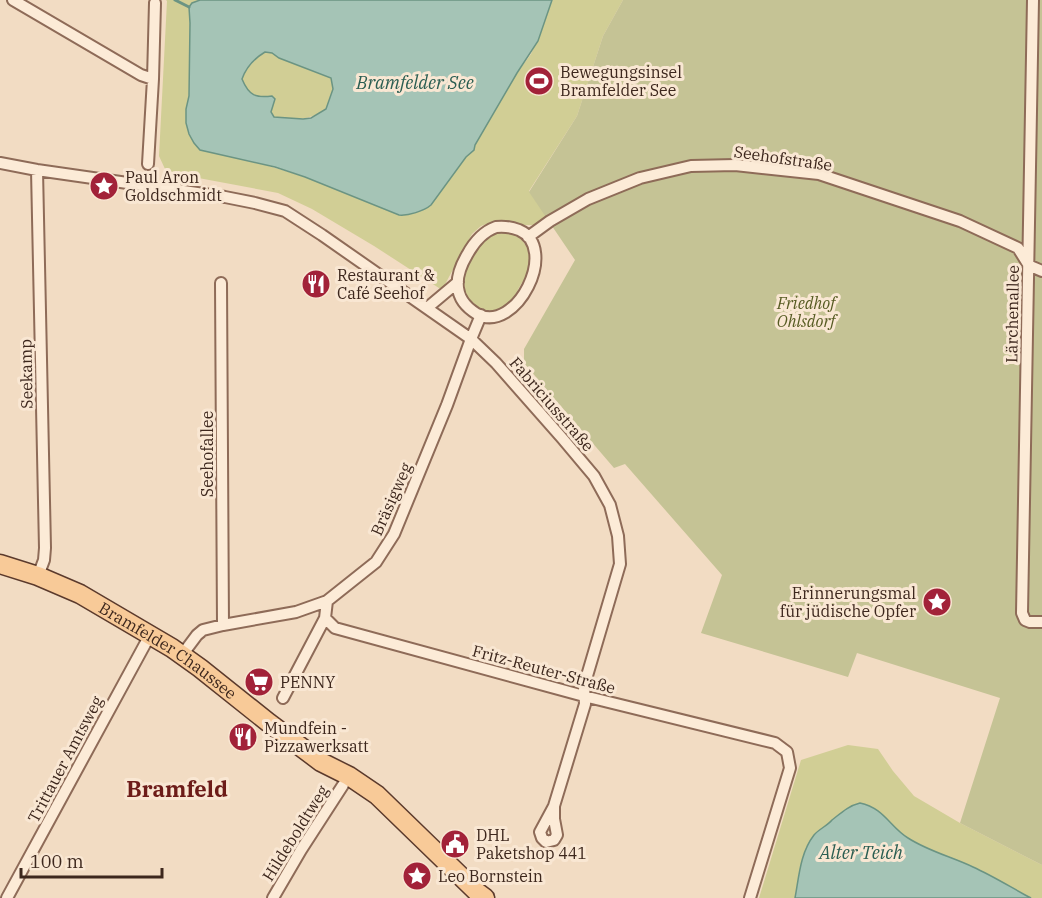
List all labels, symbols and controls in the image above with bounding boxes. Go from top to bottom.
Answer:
place label: Bewegungsinsel Bramfelder See [560,62,682,100]
sports icon: Bewegungsinsel Bramfelder See [523,65,555,97]
water label: Bramfelder See [355,71,474,94]
street label: Seehofstraße [733,141,833,175]
place label: Paul Aron Goldschmidt [125,167,222,205]
place icon: Paul Aron Goldschmidt [88,170,120,202]
place label: Restaurant & Café Seehof [337,265,435,303]
street label: Lärchenallee [1001,265,1023,363]
restaurant icon: Restaurant & Café Seehof [300,268,332,300]
park label: Friedhof Ohlsdorf [776,293,838,331]
street label: Seekamp [15,339,37,409]
street label: Fabriciusstraße [506,353,598,455]
street label: Seehofallee [197,411,217,497]
street label: Bräsigweg [366,459,416,539]
place label: Erinnerungsmal für jüdische Opfer [780,583,916,621]
place icon: Erinnerungsmal für jüdische Opfer [921,586,953,618]
street label: Bramfelder Chaussee [95,597,241,703]
street label: Fritz-Reuter-Straße [470,640,618,698]
supermarket icon: PENNY [243,666,275,698]
place label: PENNY [280,672,335,692]
street label: Trittauer Amtsweg [23,692,107,826]
place label: Mundfein - Pizzawerksatt [264,718,369,756]
restaurant icon: Mundfein - Pizzawerksatt [227,721,259,753]
district label: Bramfeld [126,774,228,803]
street label: Hildeboldtweg [258,781,333,885]
place label: DHL Paketshop 441 [476,825,587,863]
public building icon: DHL Paketshop 441 [439,828,471,860]
scale bar [21,841,162,879]
water label: Alter Teich [818,841,903,864]
text: 100 m [30,850,84,873]
place icon: Leo Bornstein [401,860,433,892]
place label: Leo Bornstein [438,866,543,886]

